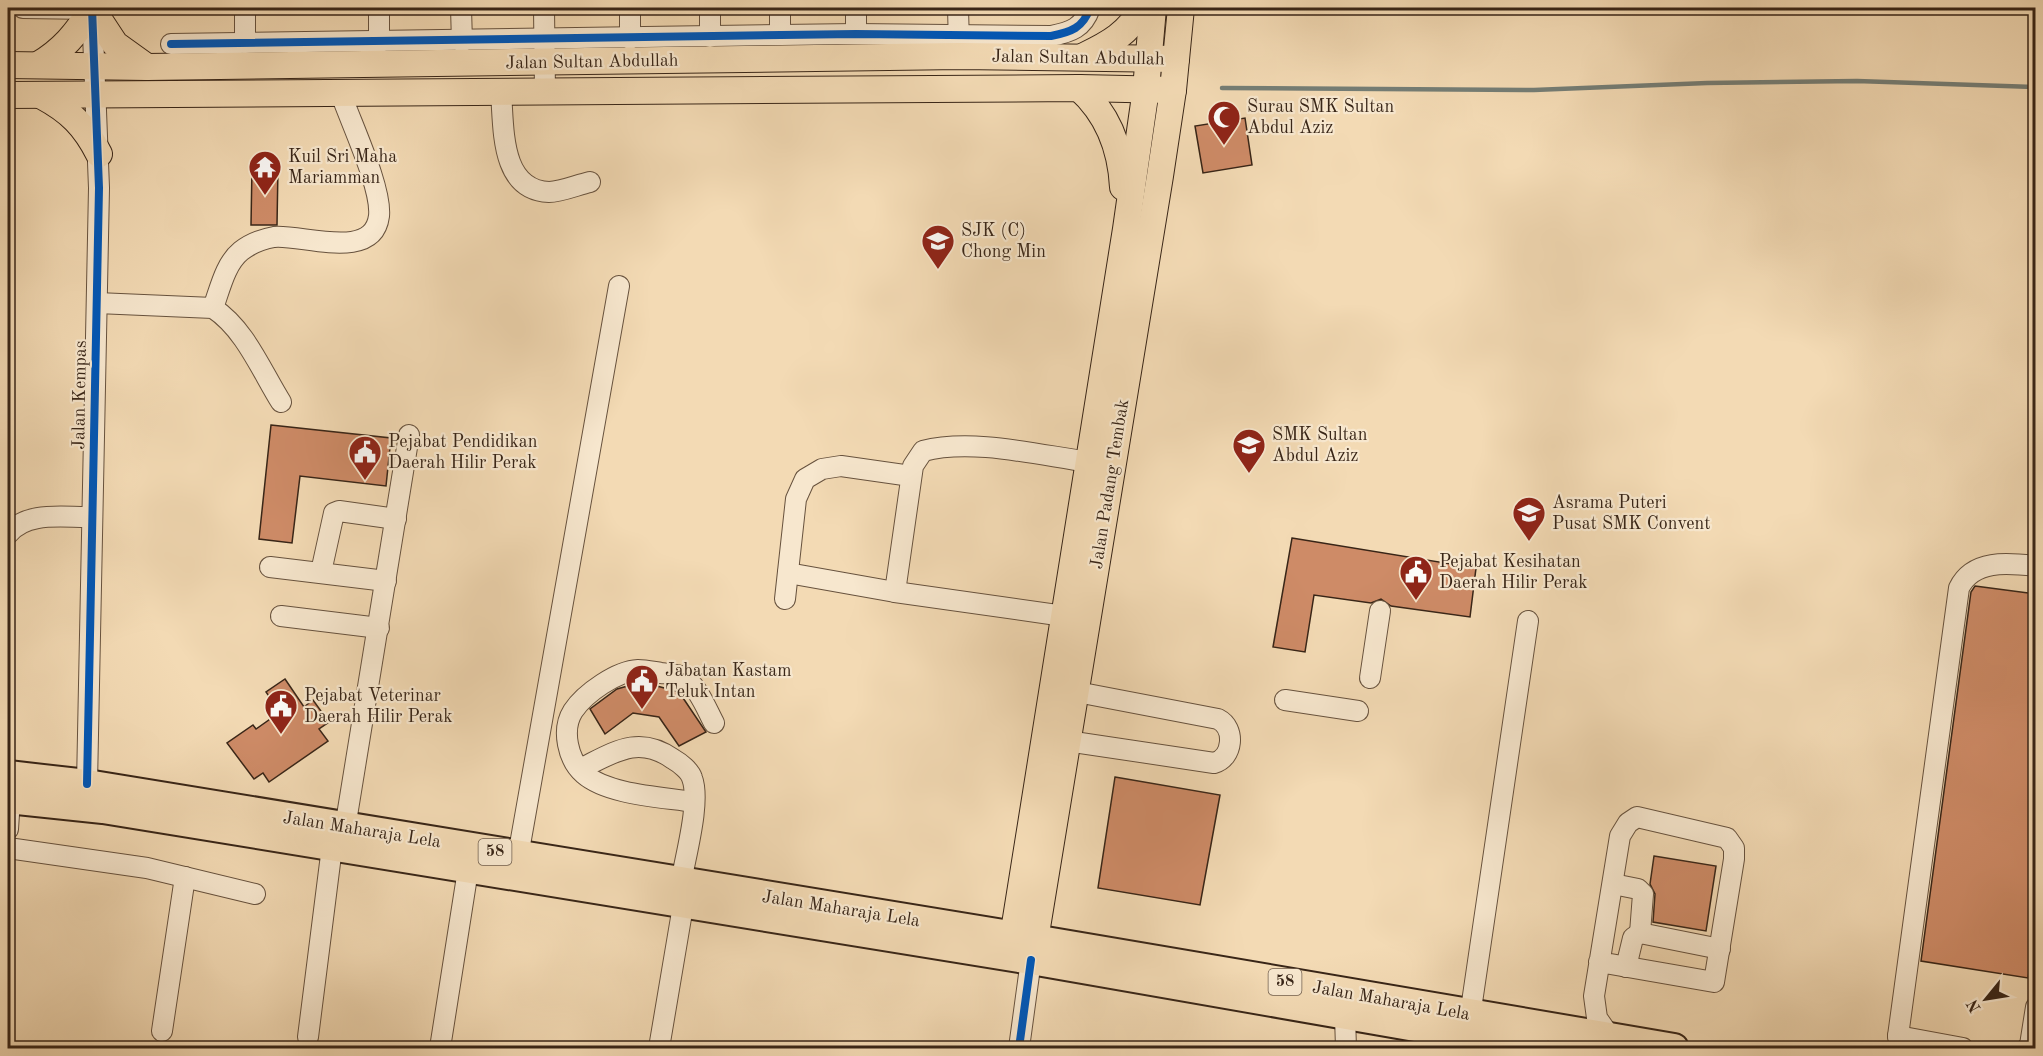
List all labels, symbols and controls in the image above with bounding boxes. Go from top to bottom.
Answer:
street label: Jalan Sultan Abdullah [991,47,1165,69]
street label: Jalan Sultan Abdullah [505,51,679,73]
place label: Surau SMK Sultan Abdul Aziz [1247,98,1394,137]
mosque icon: Surau SMK Sultan Abdul Aziz [1206,99,1242,146]
place label: Kuil Sri Maha Mariamman [288,148,397,187]
temple icon: Kuil Sri Maha Mariamman [247,149,283,196]
place label: SJK (C) Chong Min [961,221,1046,261]
school or university icon: SJK (C) Chong Min [920,223,956,270]
street label: Jalan Kempas [70,340,90,450]
street label: Jalan Padang Tembak [1088,398,1132,570]
place label: SMK Sultan Abdul Aziz [1272,426,1368,465]
school or university icon: SMK Sultan Abdul Aziz [1231,427,1267,474]
place label: Pejabat Pendidikan Daerah Hilir Perak [388,433,538,472]
public building icon: Pejabat Pendidikan Daerah Hilir Perak [347,434,383,481]
place label: Asrama Puteri Pusat SMK Convent [1552,494,1710,533]
school or university icon: Asrama Puteri Pusat SMK Convent [1511,495,1547,542]
place label: Pejabat Kesihatan Daerah Hilir Perak [1439,553,1588,592]
public building icon: Pejabat Kesihatan Daerah Hilir Perak [1398,554,1434,601]
place label: Jabatan Kastam Teluk Intan [665,662,791,701]
public building icon: Jabatan Kastam Teluk Intan [624,663,660,710]
place label: Pejabat Veterinar Daerah Hilir Perak [304,687,453,726]
public building icon: Pejabat Veterinar Daerah Hilir Perak [263,688,299,735]
street label: Jalan Maharaja Lela [282,809,442,851]
road number: 58 [478,839,512,865]
street label: Jalan Maharaja Lela [761,888,921,930]
road number: 58 [1268,969,1302,995]
north arrow [1956,969,2016,1029]
street label: Jalan Maharaja Lela [1311,978,1471,1024]
text: N [1964,996,1985,1015]

